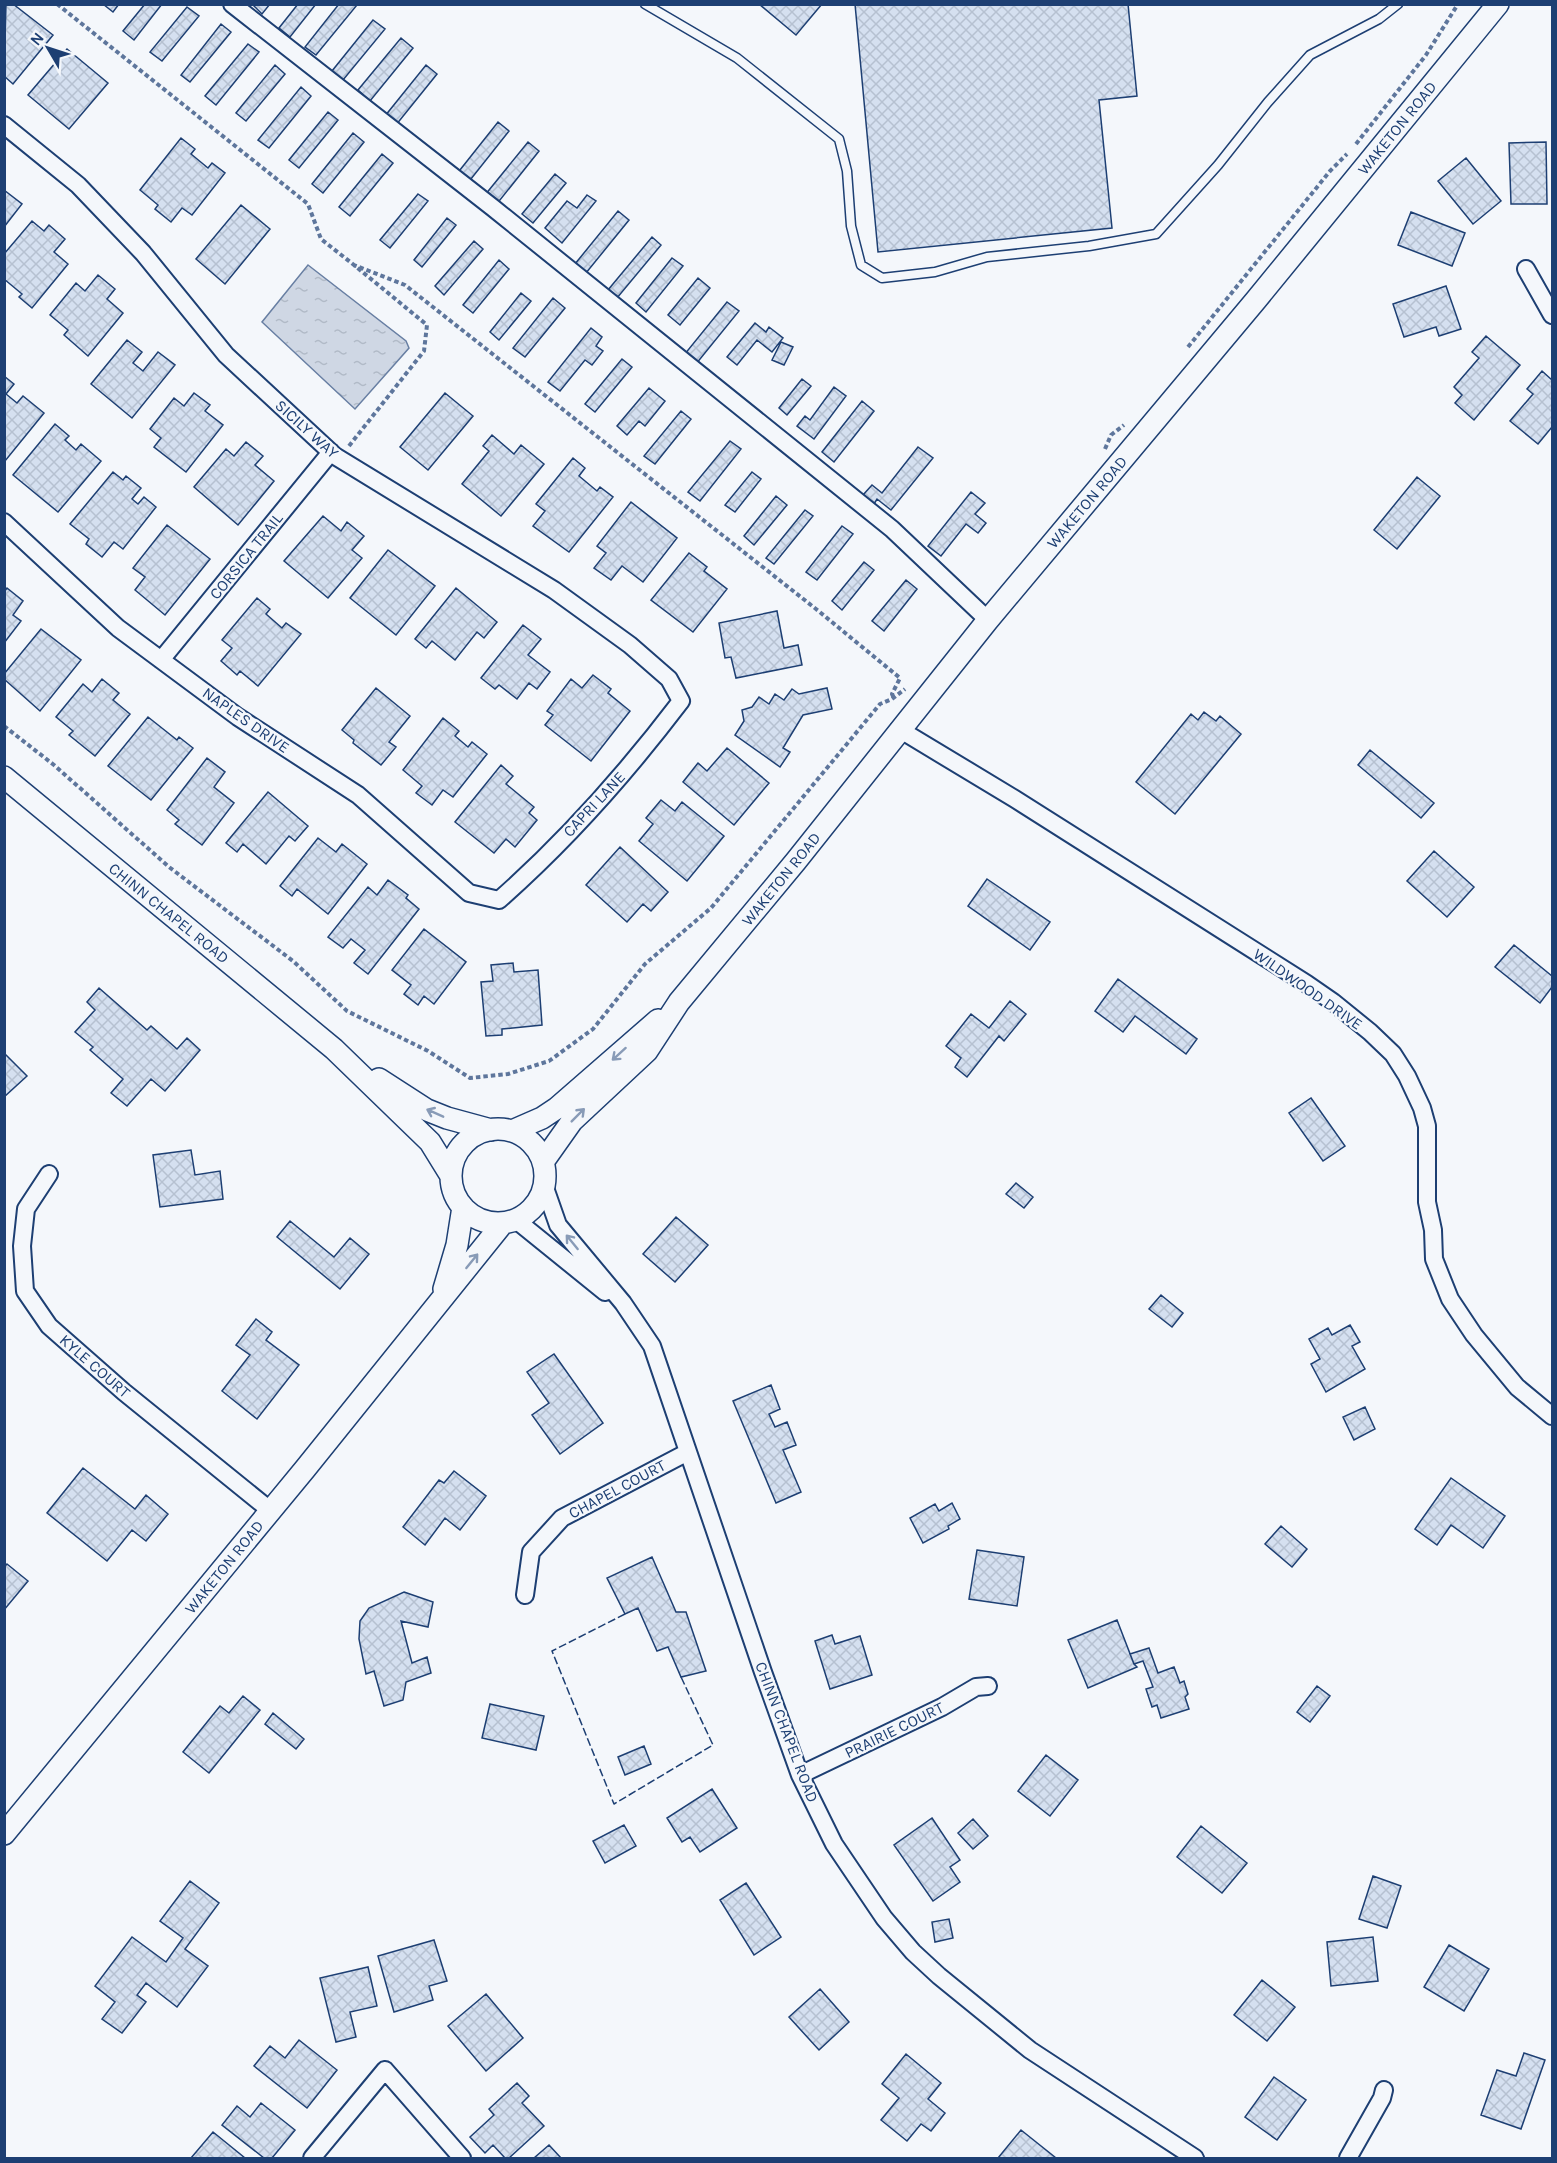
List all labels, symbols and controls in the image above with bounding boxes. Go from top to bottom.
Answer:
north arrow [18,18,78,78]
text: N [26,28,48,49]
street label: WAKETON ROAD [1354,77,1440,179]
street label: SICILY WAY [271,396,343,463]
street label: WAKETON ROAD [1043,452,1131,552]
street label: CORSICA TRAIL [205,508,287,603]
street label: NAPLES DRIVE [199,683,293,757]
street label: CAPRI LANE [559,767,629,841]
street label: WAKETON ROAD [738,828,824,930]
street label: CHINN CHAPEL ROAD [105,859,233,967]
street label: WILDWOOD DRIVE [1250,944,1366,1034]
one-way arrow [612,1047,627,1061]
one-way arrow [427,1107,445,1118]
one-way arrow [571,1107,585,1122]
one-way arrow [566,1234,579,1250]
one-way arrow [466,1253,479,1269]
street label: KYLE COURT [56,1330,134,1402]
street label: CHAPEL COURT [565,1455,669,1523]
street label: WAKETON ROAD [181,1516,267,1618]
street label: CHINN CHAPEL ROAD [751,1659,823,1805]
street label: PRAIRIE COURT [841,1698,947,1762]

